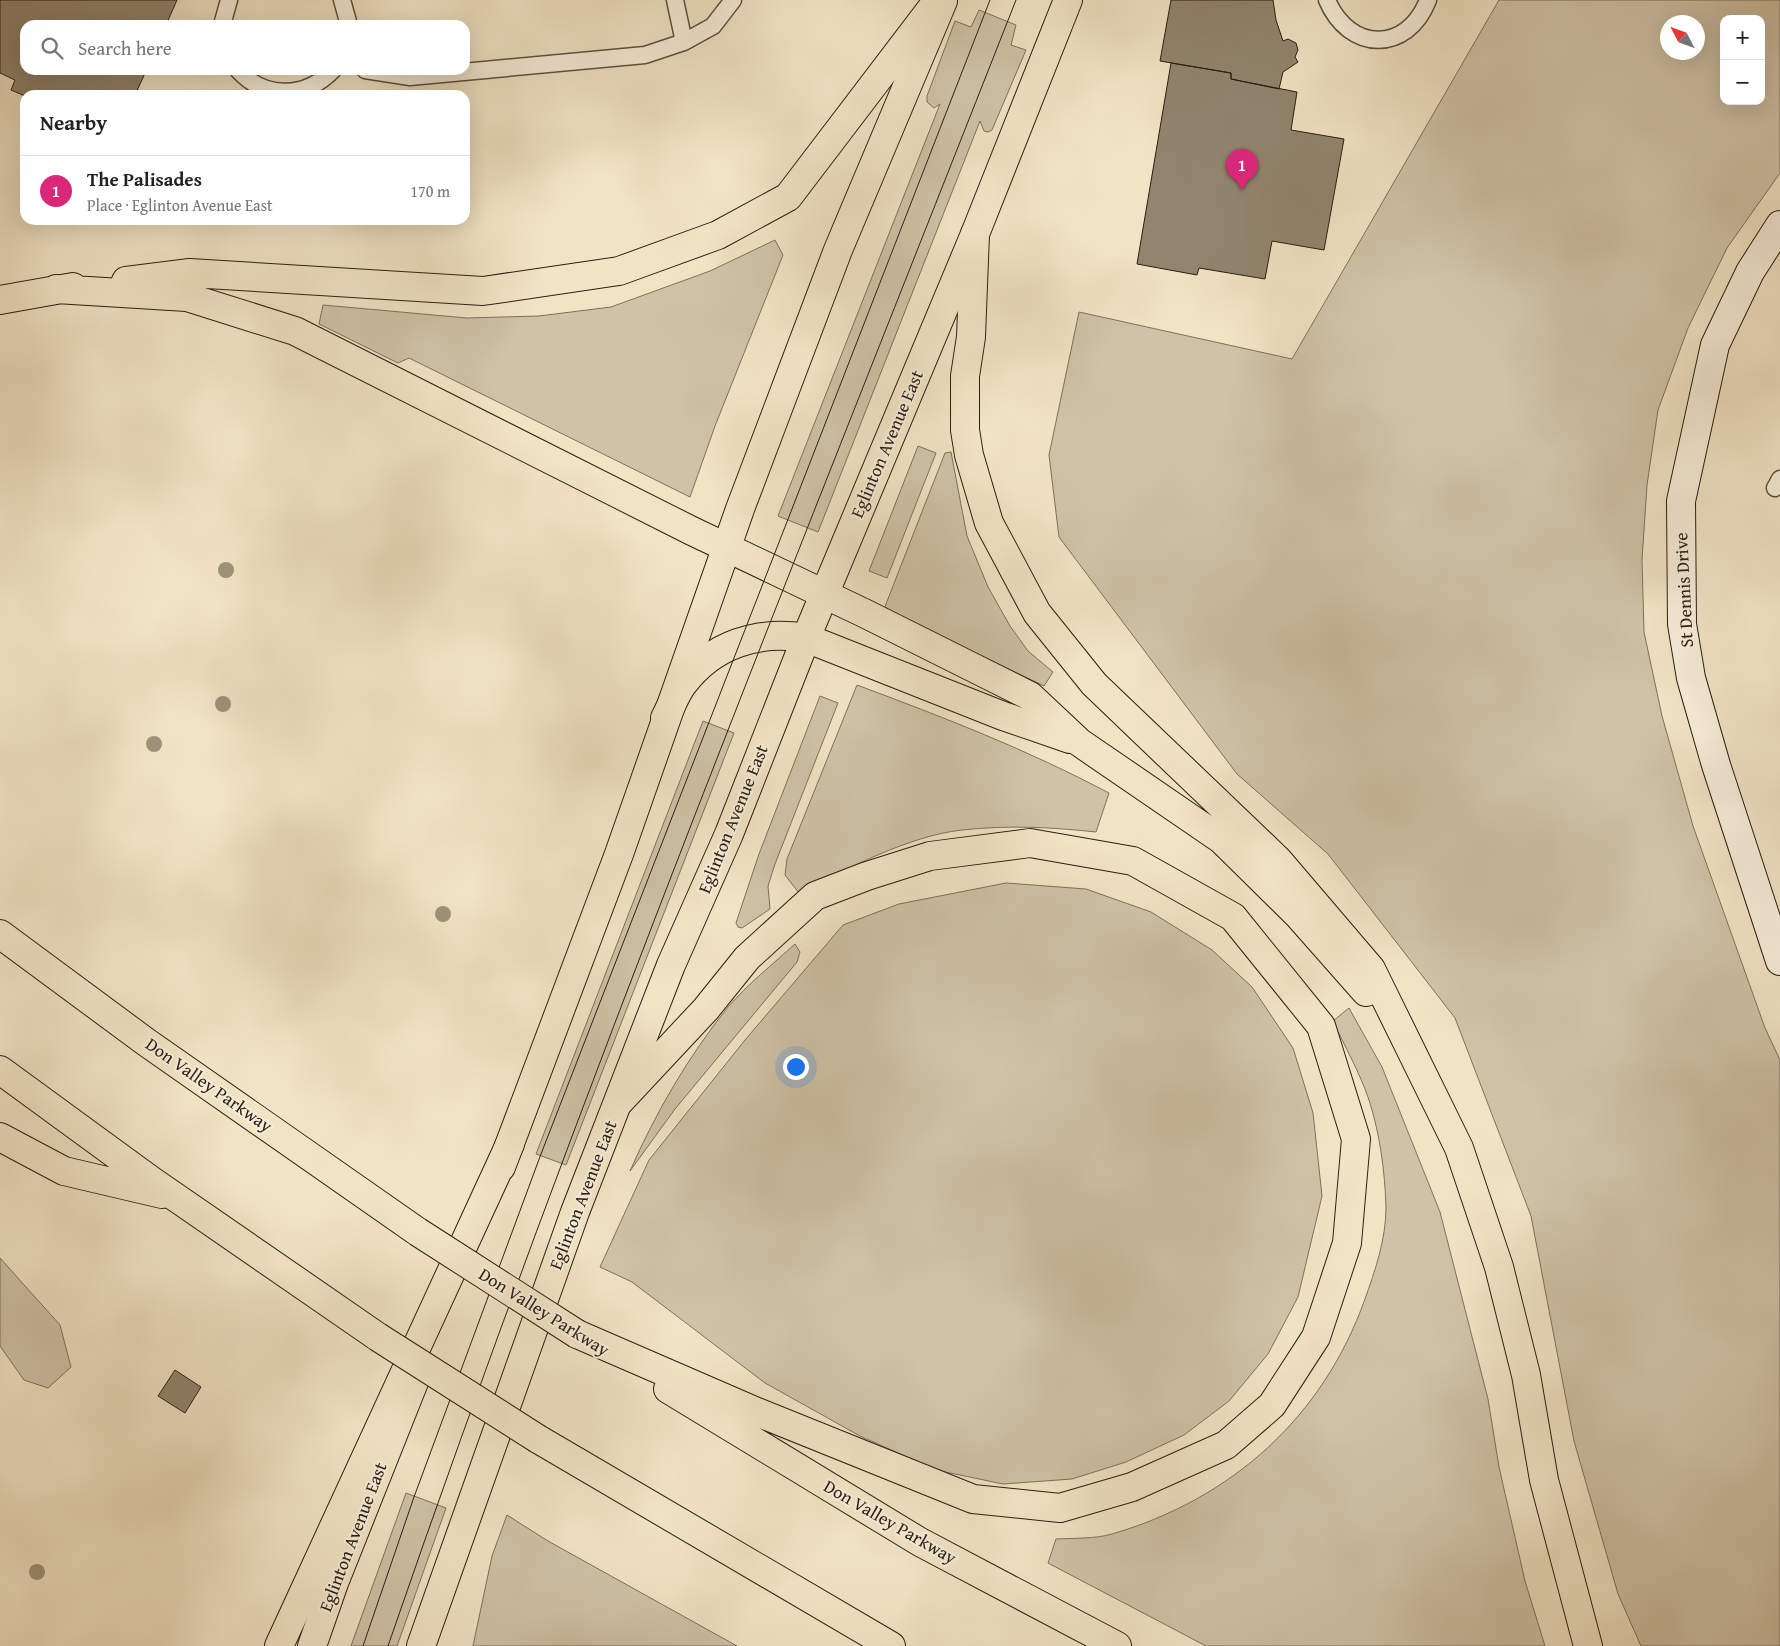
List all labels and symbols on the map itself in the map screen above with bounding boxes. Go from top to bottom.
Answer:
north arrow [1660,15,1705,60]
pin: 1 [1226,149,1258,190]
street label: Eglinton Avenue East [843,365,930,522]
street label: St Dennis Drive [1667,532,1700,648]
street label: Eglinton Avenue East [690,740,775,897]
street label: Don Valley Parkway [140,1031,278,1139]
your location [783,1054,809,1080]
street label: Eglinton Avenue East [542,1116,624,1274]
street label: Don Valley Parkway [474,1260,615,1363]
street label: Eglinton Avenue East [312,1458,394,1616]
street label: Don Valley Parkway [819,1472,962,1571]

